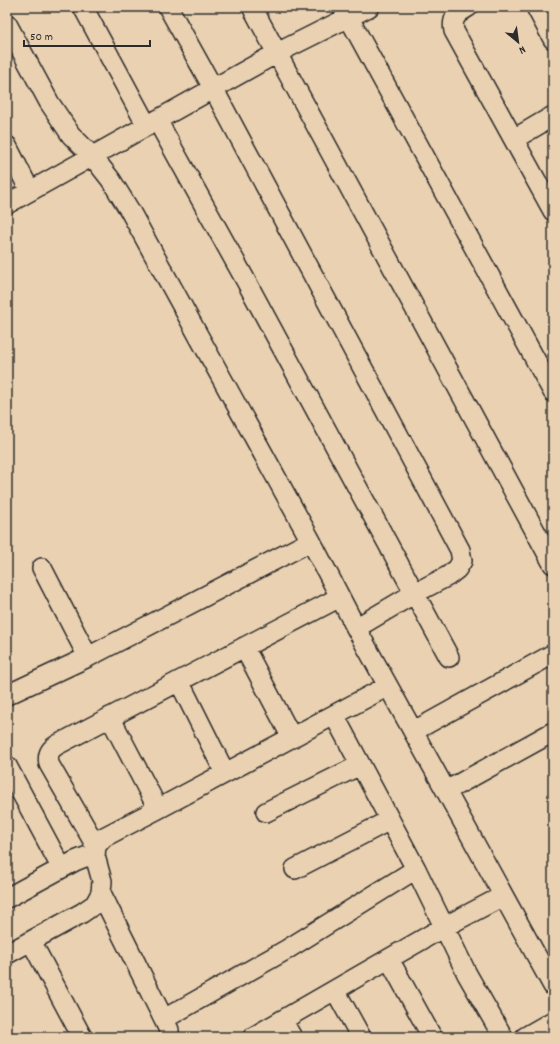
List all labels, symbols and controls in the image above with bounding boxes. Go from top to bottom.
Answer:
scale bar [24,22,150,48]
north arrow [498,22,538,62]
text: 50 m [30,29,53,46]
text: N [515,41,528,58]

